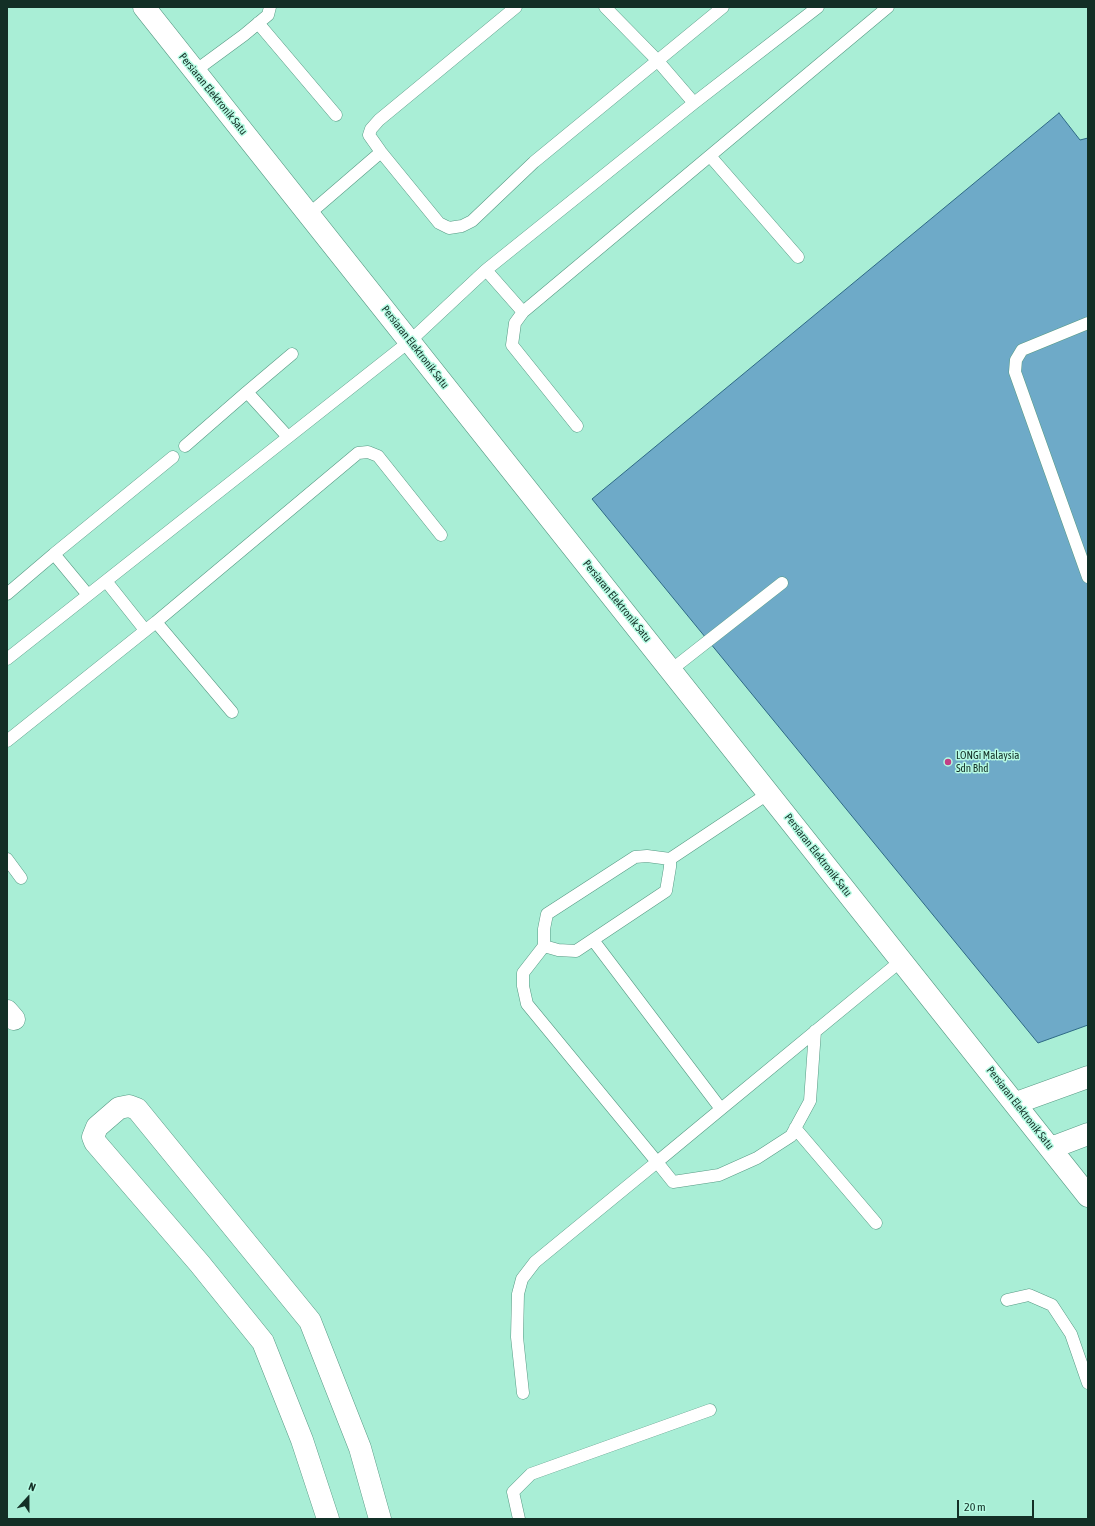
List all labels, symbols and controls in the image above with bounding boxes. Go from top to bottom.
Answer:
street label: Persiaran Elektronik Satu [176,50,250,138]
street label: Persiaran Elektronik Satu [379,303,451,391]
street label: Persiaran Elektronik Satu [580,557,654,645]
place label: LONGi Malaysia Sdn Bhd [956,749,1019,775]
marker: LONGi Malaysia Sdn Bhd [943,757,953,767]
street label: Persiaran Elektronik Satu [782,811,854,899]
street label: Persiaran Elektronik Satu [984,1064,1056,1152]
north arrow [8,1478,48,1518]
text: N [27,1480,37,1494]
scale bar [959,1492,1036,1518]
text: 20 m [964,1500,986,1514]

